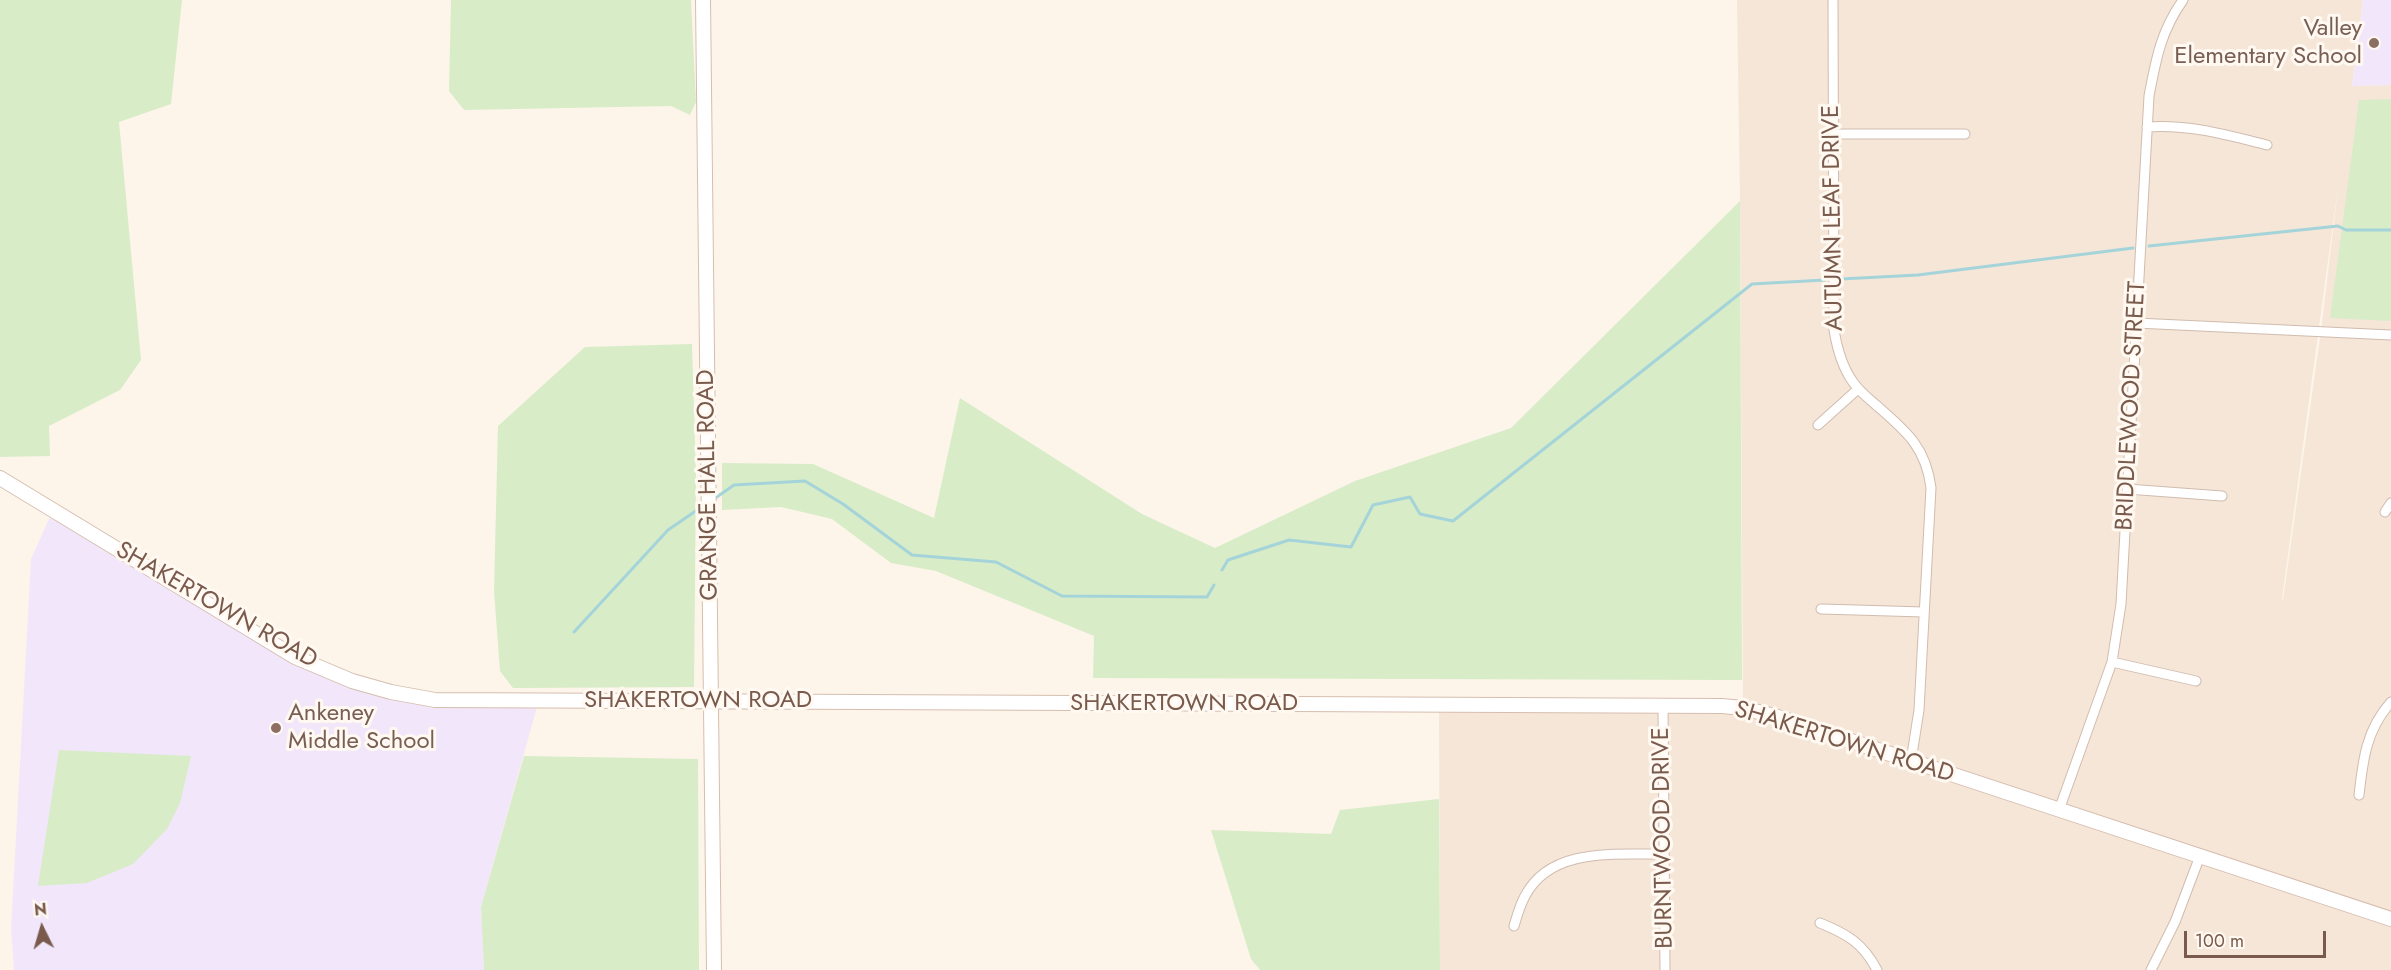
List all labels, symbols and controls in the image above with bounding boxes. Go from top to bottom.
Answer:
place label: Valley Elementary School [2174,15,2362,71]
marker: Valley Elementary School [2367,36,2381,50]
street label: AUTUMN LEAF DRIVE [1818,105,1850,331]
street label: BRIDDLEWOOD STREET [2111,281,2153,531]
street label: GRANGE HALL ROAD [693,369,725,601]
street label: SHAKERTOWN ROAD [110,537,322,675]
street label: SHAKERTOWN ROAD [584,687,812,715]
street label: SHAKERTOWN ROAD [1070,690,1298,718]
street label: SHAKERTOWN ROAD [1731,696,1957,790]
place label: Ankeney Middle School [288,700,435,756]
marker: Ankeney Middle School [269,721,283,735]
street label: BURNTWOOD DRIVE [1648,727,1680,949]
north arrow [12,898,72,958]
text: N [33,898,48,922]
scale bar [2187,919,2330,957]
text: 100 m [2195,928,2244,954]

